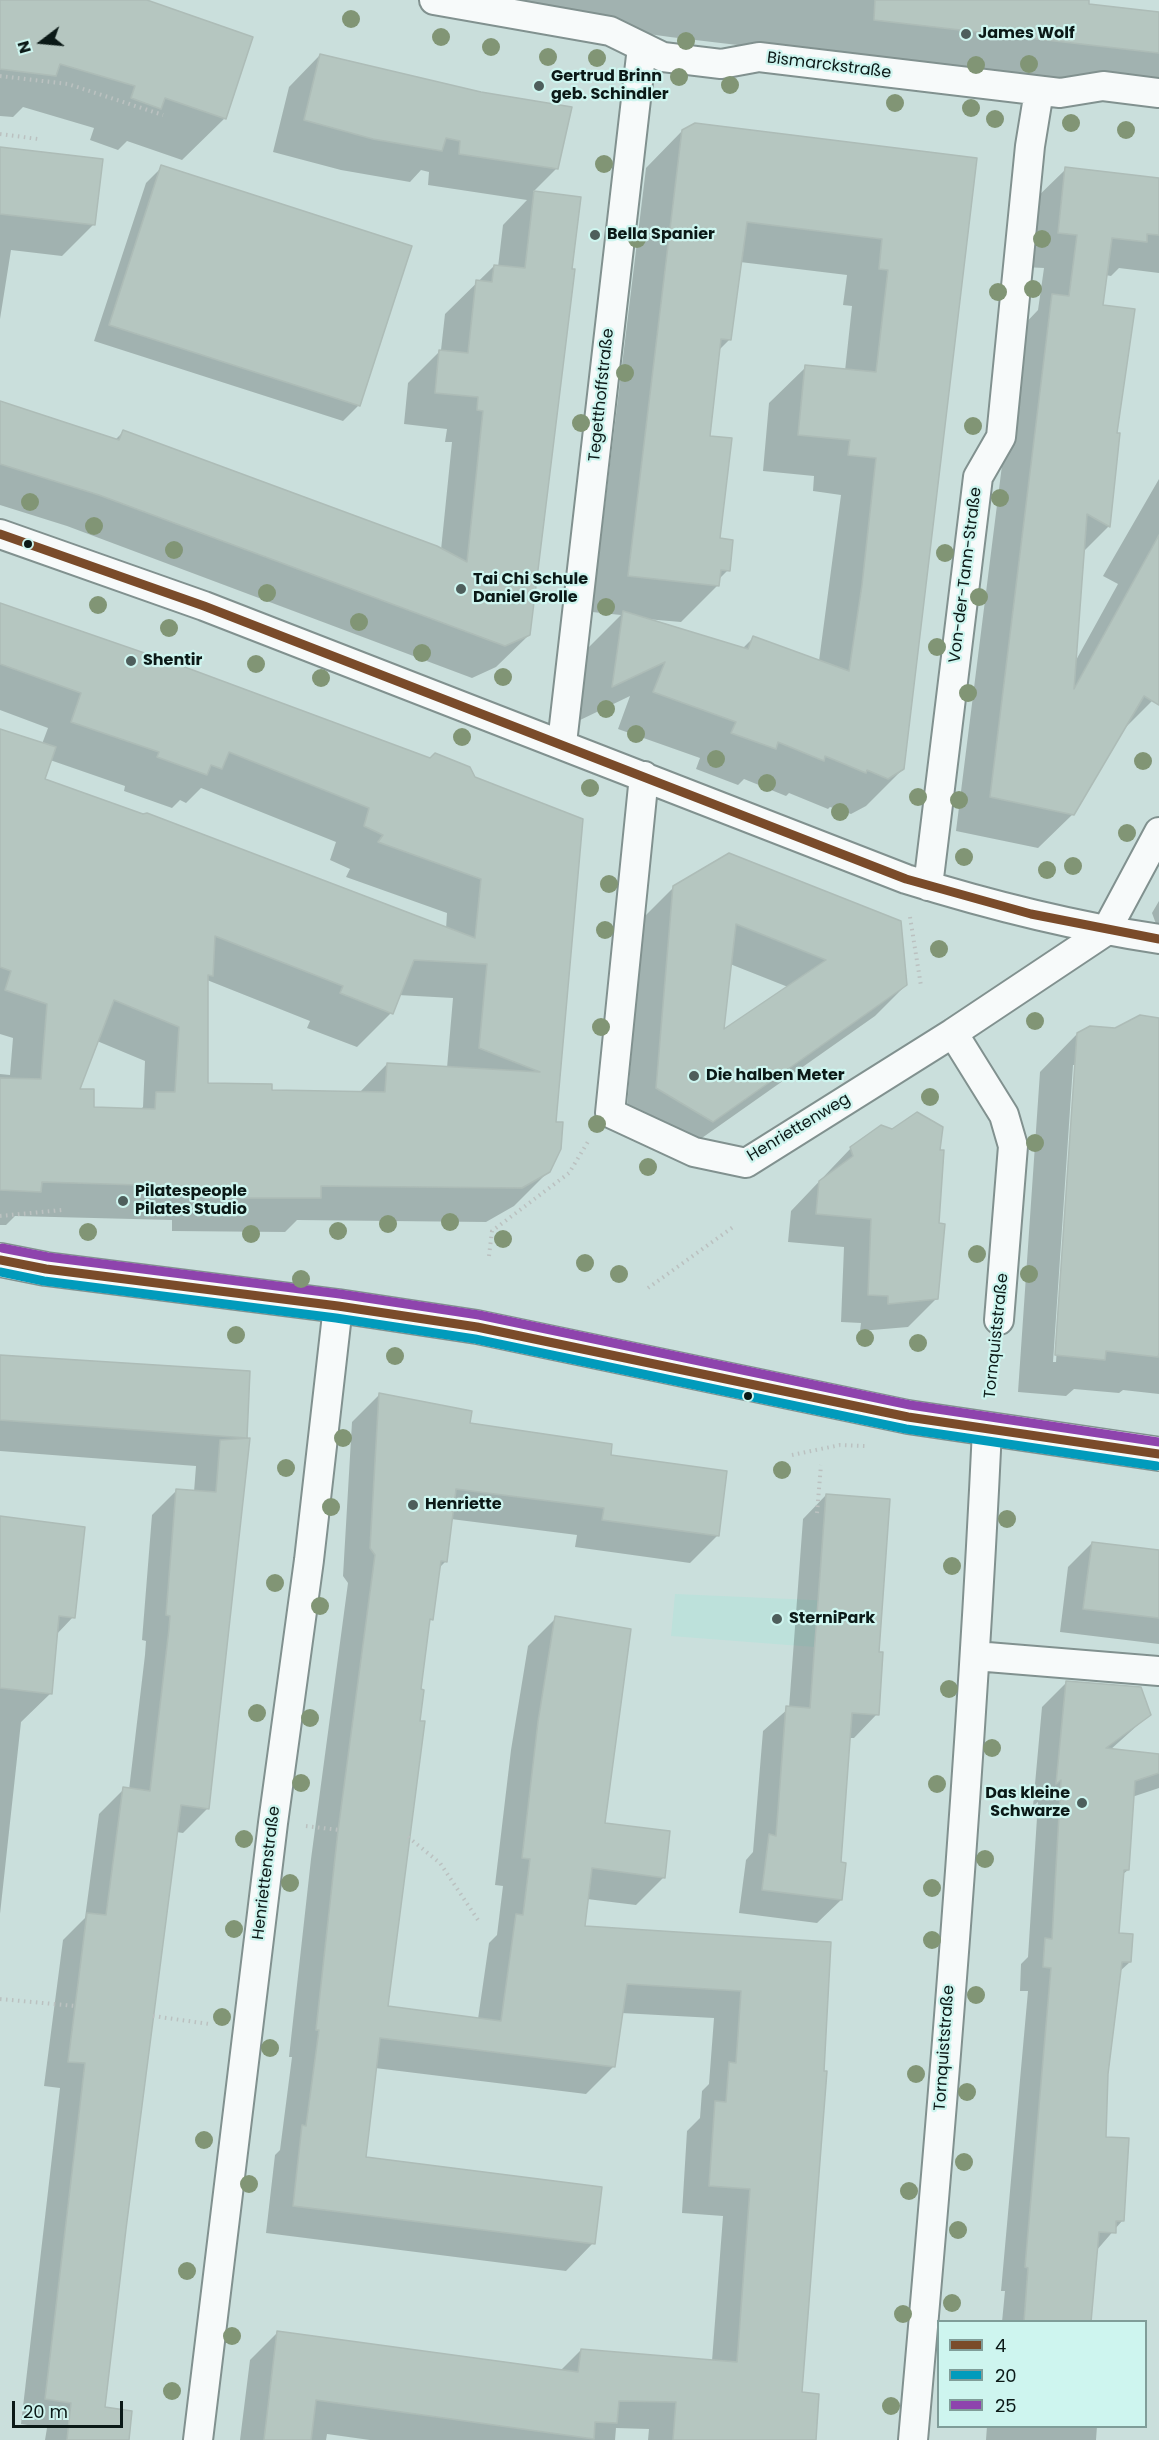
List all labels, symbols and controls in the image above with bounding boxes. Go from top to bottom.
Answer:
north arrow [12,12,72,72]
place label: James Wolf [978,24,1075,44]
marker: James Wolf [959,27,973,41]
text: N [12,38,37,56]
street label: Bismarckstraße [766,49,892,83]
place label: Gertrud Brinn geb. Schindler [551,67,669,105]
marker: Gertrud Brinn geb. Schindler [532,79,546,93]
place label: Bella Spanier [607,225,715,245]
marker: Bella Spanier [588,228,602,242]
street label: Tegetthoffstraße [585,327,619,463]
street label: Von-der-Tann-Straße [946,486,986,664]
unlabelled marker [22,538,34,550]
place label: Tai Chi Schule Daniel Grolle [473,570,588,608]
marker: Tai Chi Schule Daniel Grolle [454,582,468,596]
place label: Shentir [143,651,202,671]
marker: Shentir [124,654,138,668]
place label: Die halben Meter [706,1066,845,1086]
marker: Die halben Meter [687,1069,701,1083]
street label: Henriettenweg [744,1090,854,1166]
place label: Pilatespeople Pilates Studio [135,1182,247,1220]
marker: Pilatespeople Pilates Studio [116,1194,130,1208]
street label: Tornquiststraße [981,1272,1013,1400]
unlabelled marker [742,1390,754,1402]
place label: Henriette [425,1495,502,1515]
marker: Henriette [406,1498,420,1512]
place label: SterniPark [789,1609,875,1629]
marker: SterniPark [770,1612,784,1626]
place label: Das kleine Schwarze [985,1784,1070,1822]
marker: Das kleine Schwarze [1075,1796,1089,1810]
street label: Henriettenstraße [249,1805,285,1941]
street label: Tornquiststraße [931,1984,959,2112]
legend [937,2320,1147,2428]
text: 4 [995,2333,1006,2358]
text: 20 [995,2363,1017,2388]
scale bar [15,2389,126,2427]
text: 25 [995,2393,1017,2418]
text: 20 m [23,2399,68,2424]

